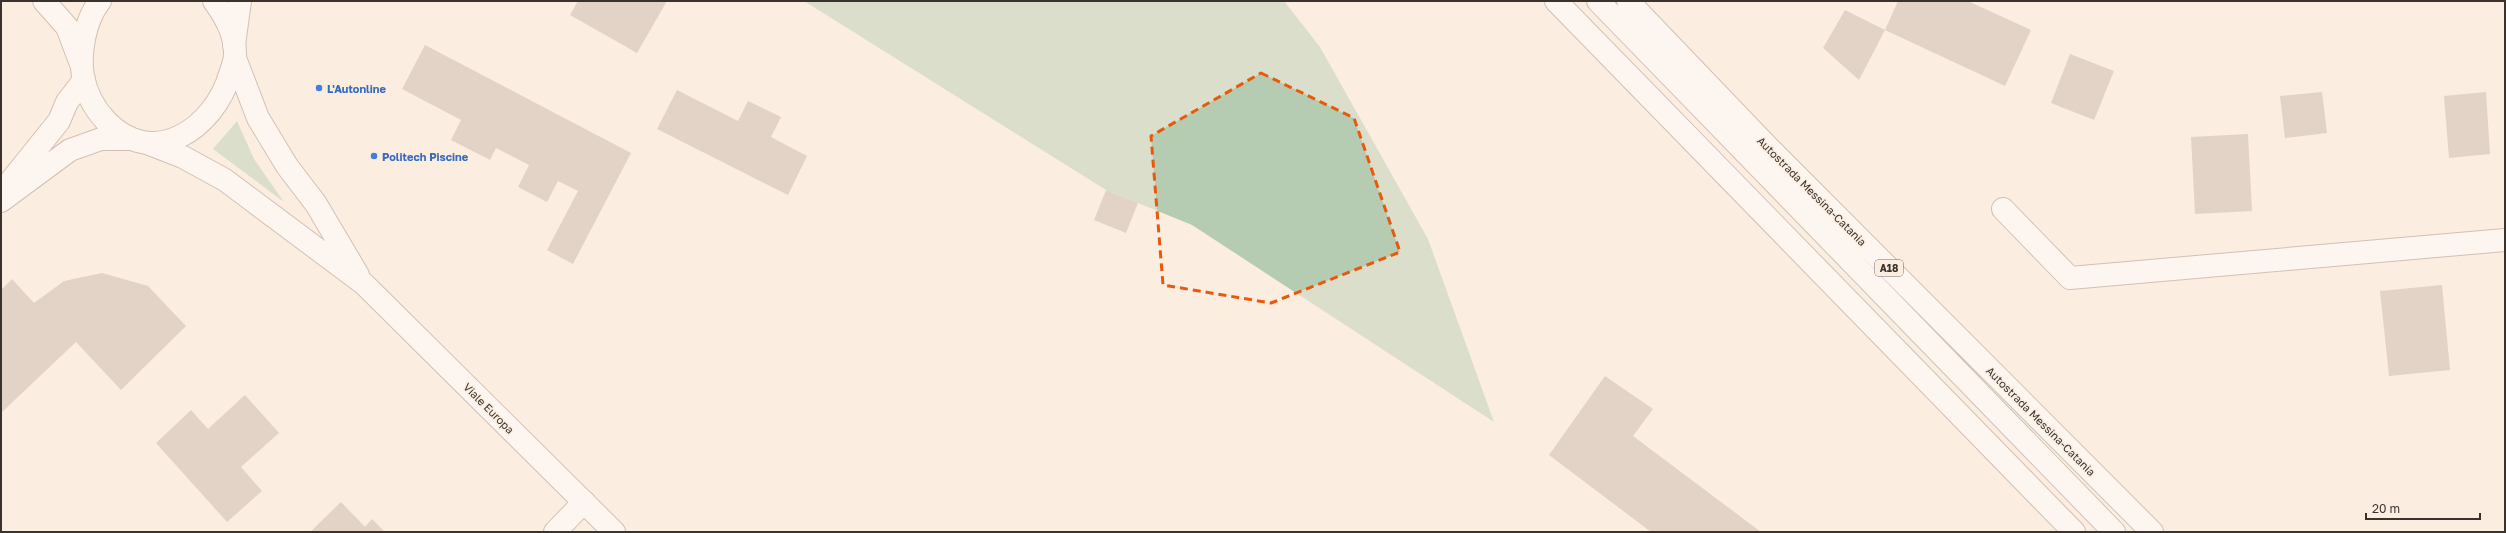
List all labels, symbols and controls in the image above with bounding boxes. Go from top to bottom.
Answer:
place label: L'Autonline [327,82,386,95]
marker: L'Autonline [314,83,324,93]
street label: Autostrada Messina-Catania [1755,134,1869,248]
place label: Politech Piscine [382,150,469,163]
marker: Politech Piscine [369,151,379,161]
road number: A18 [1875,260,1903,276]
street label: Autostrada Messina-Catania [1984,364,2098,478]
street label: Viale Europa [461,380,517,436]
scale bar [2366,495,2480,521]
text: 20 m [2372,501,2400,516]

